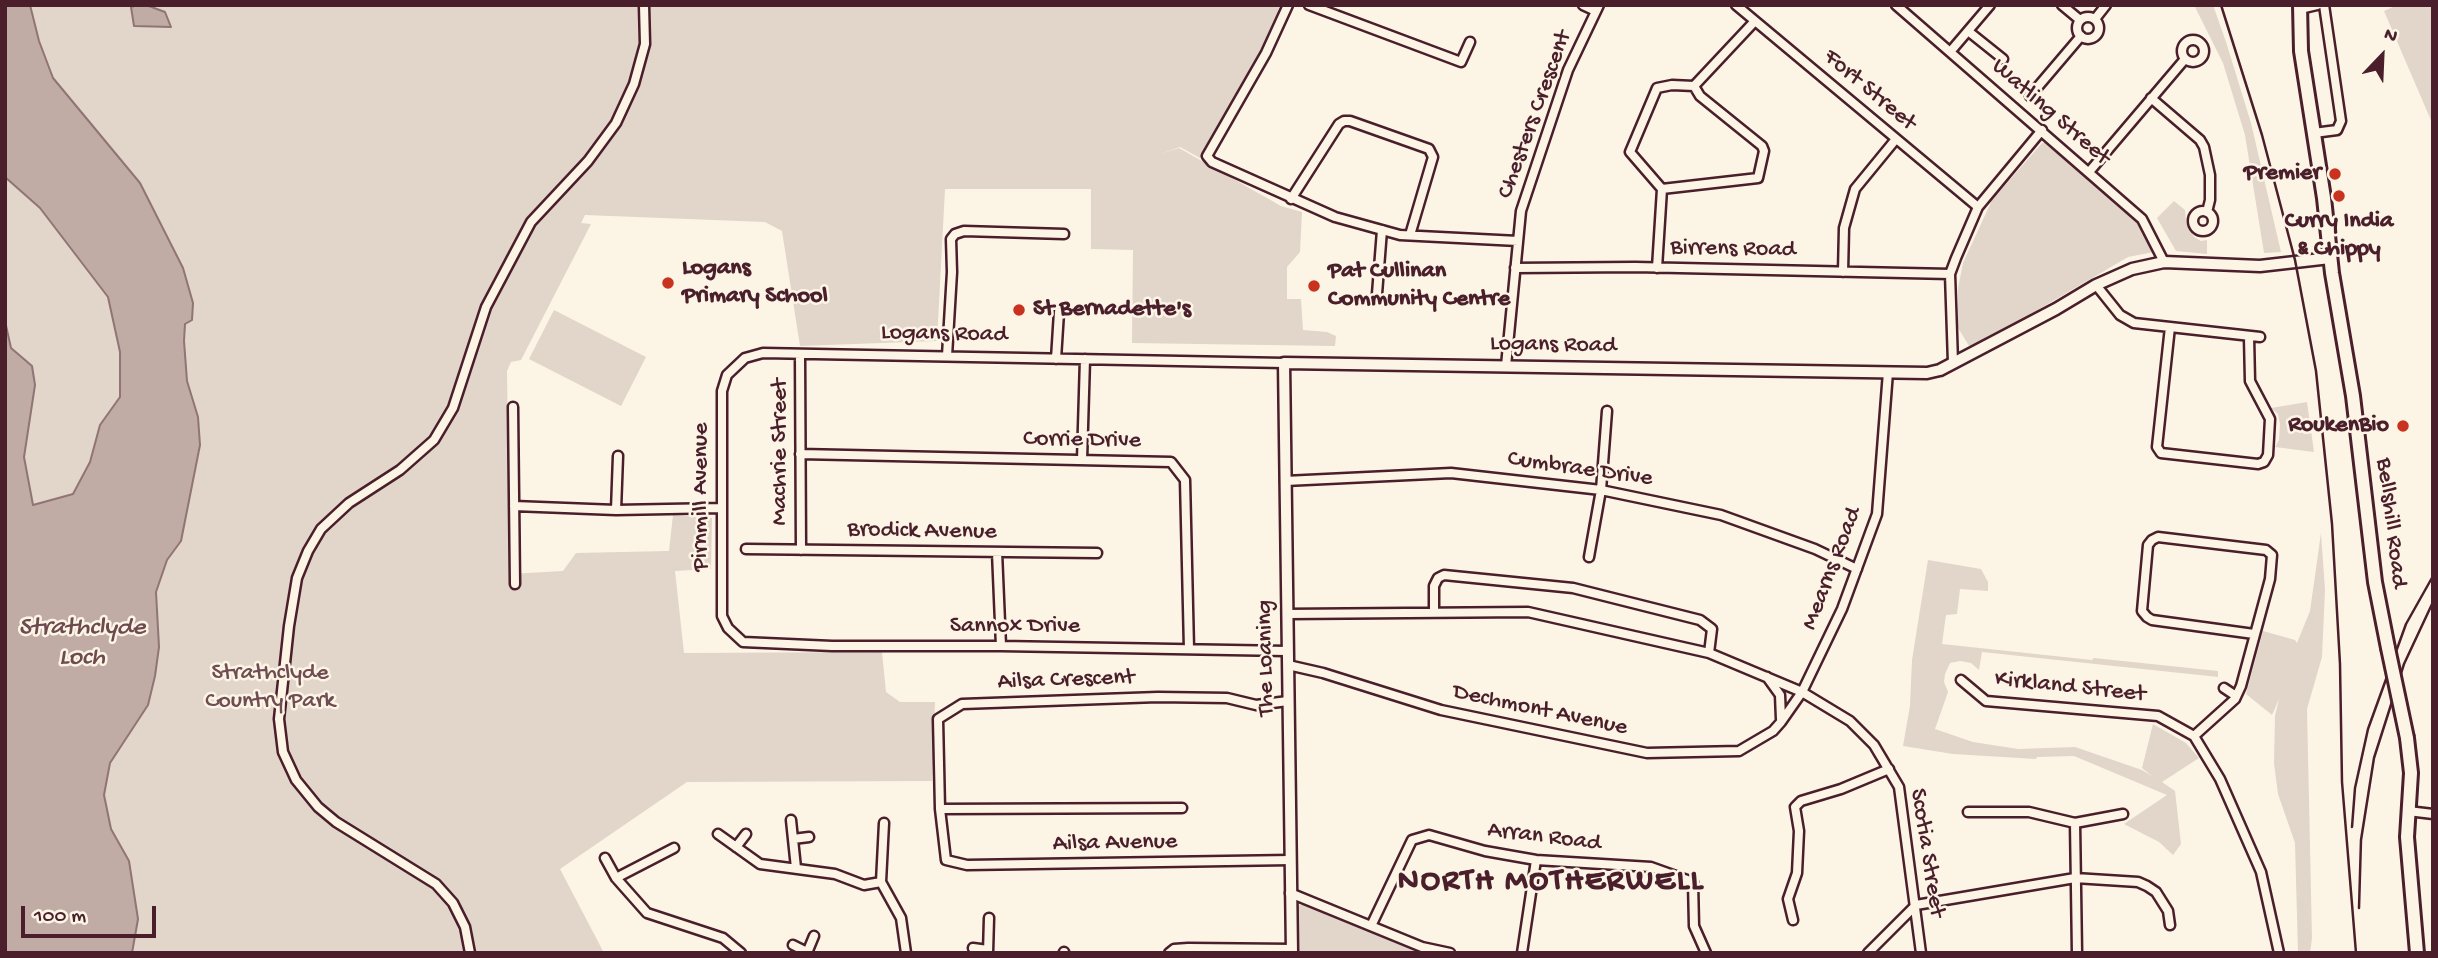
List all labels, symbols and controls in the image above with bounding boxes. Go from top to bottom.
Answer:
north arrow [2347,21,2417,91]
text: N [2380,23,2401,49]
street label: Chesters Crescent [1492,27,1580,203]
street label: Fort Street [1817,44,1921,138]
street label: Watling Street [1984,53,2116,173]
place label: Premier [2244,160,2321,188]
marker: Premier [2327,166,2343,182]
marker: Curry India & Chippy [2331,188,2347,204]
place label: Curry India & Chippy [2285,208,2393,264]
street label: Birrens Road [1670,235,1796,265]
place label: Logans Primary School [682,255,828,311]
place label: Pat Cullinan Community Centre [1328,258,1510,314]
marker: Logans Primary School [660,275,676,291]
marker: Pat Cullinan Community Centre [1306,278,1322,294]
place label: St Bernadette's [1033,296,1191,324]
marker: St Bernadette's [1011,302,1027,318]
street label: Logans Road [880,319,1008,351]
street label: Logans Road [1489,330,1617,362]
street label: Machrie Street [767,379,795,525]
place label: RoukenBio [2288,412,2389,440]
marker: RoukenBio [2395,418,2411,434]
street label: Pirnmill Avenue [688,422,716,572]
street label: Corrie Drive [1023,426,1141,456]
street label: Cumbrae Drive [1506,446,1654,494]
street label: Bellshill Road [2368,456,2412,590]
street label: Mearns Road [1796,504,1870,634]
street label: Brodick Avenue [847,516,997,548]
street label: The Loaning [1252,600,1282,716]
water label: Strathclyde Loch [19,613,145,674]
street label: Sannox Drive [950,613,1080,641]
park label: Strathclyde Country Park [205,660,335,716]
street label: Ailsa Crescent [997,664,1135,698]
street label: Kirkland Street [1993,666,2147,710]
street label: Dechmont Avenue [1450,678,1630,744]
street label: Scotia Street [1902,787,1950,919]
street label: Arran Road [1486,817,1602,859]
street label: Ailsa Avenue [1052,829,1178,859]
district label: NORTH MOTHERWELL [1400,864,1702,902]
scale bar [24,892,159,936]
text: 100 m [34,905,86,930]

